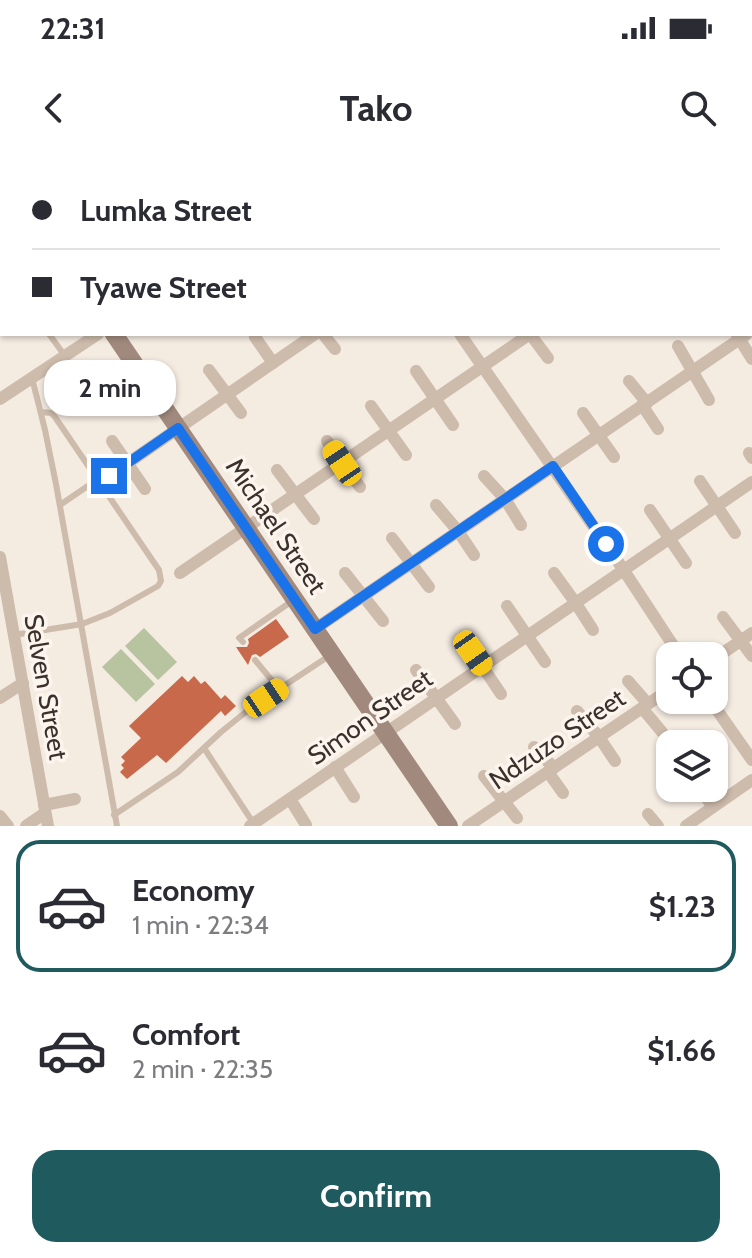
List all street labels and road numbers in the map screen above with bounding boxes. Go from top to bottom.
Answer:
street label: Michael Street [219,452,333,600]
street label: Selven Street [17,612,75,763]
street label: Simon Street [301,662,439,772]
street label: Ndzuzo Street [483,682,631,796]

